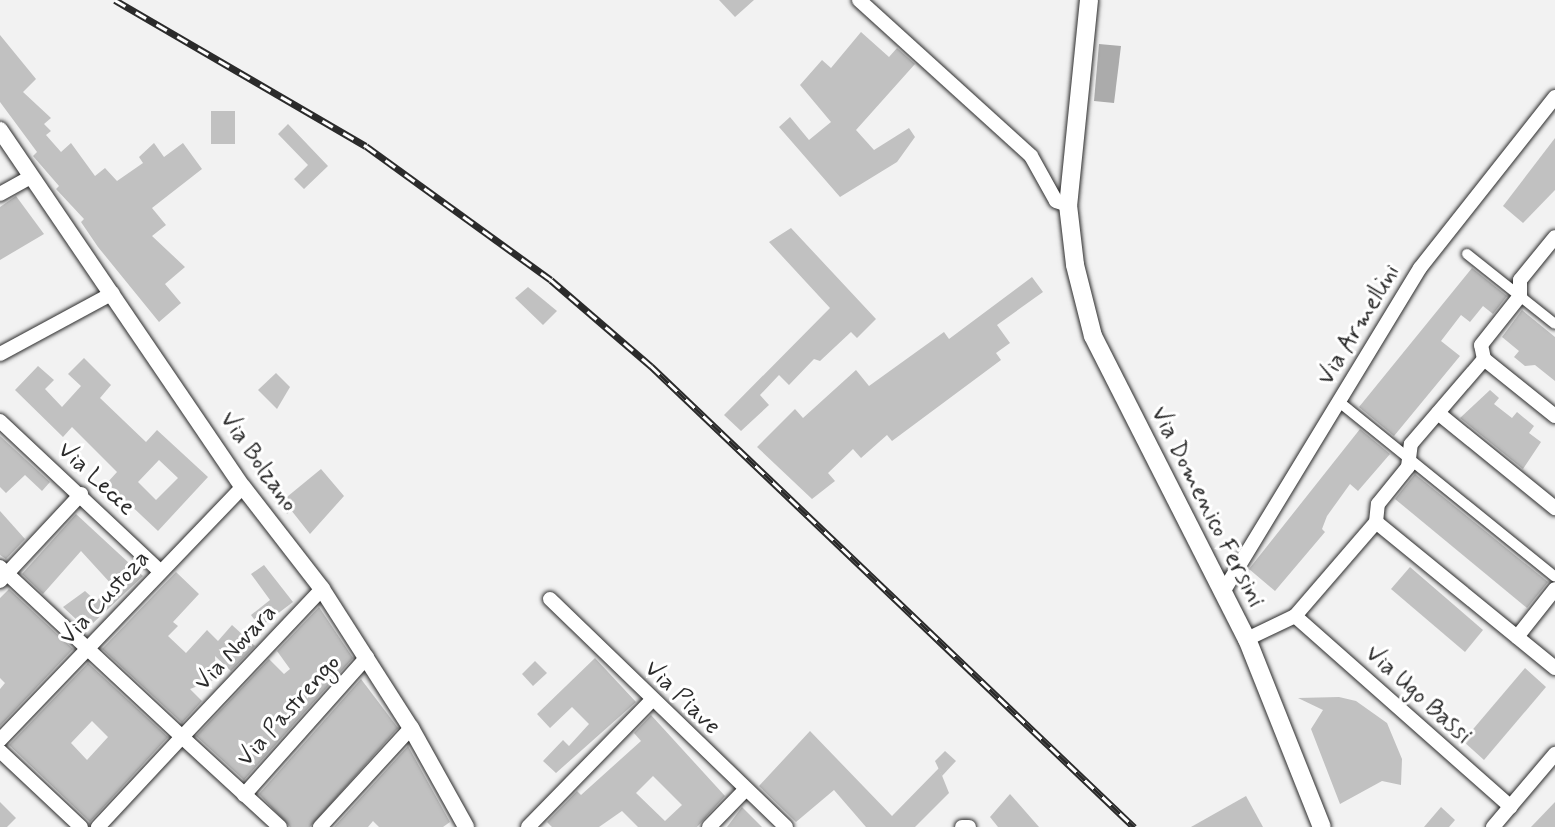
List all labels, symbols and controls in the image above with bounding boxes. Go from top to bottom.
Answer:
street label: Via Armellini [1312,260,1406,390]
street label: Via Domenico Fersini [1145,404,1269,610]
street label: Via Bolzano [213,406,303,518]
street label: Via Lecce [51,436,141,522]
street label: Via Custoza [55,545,155,651]
street label: Via Novara [189,599,283,697]
street label: Via Ugo Bassi [1358,639,1478,751]
street label: Via Pastrengo [232,650,346,772]
street label: Via Piave [639,655,725,741]

